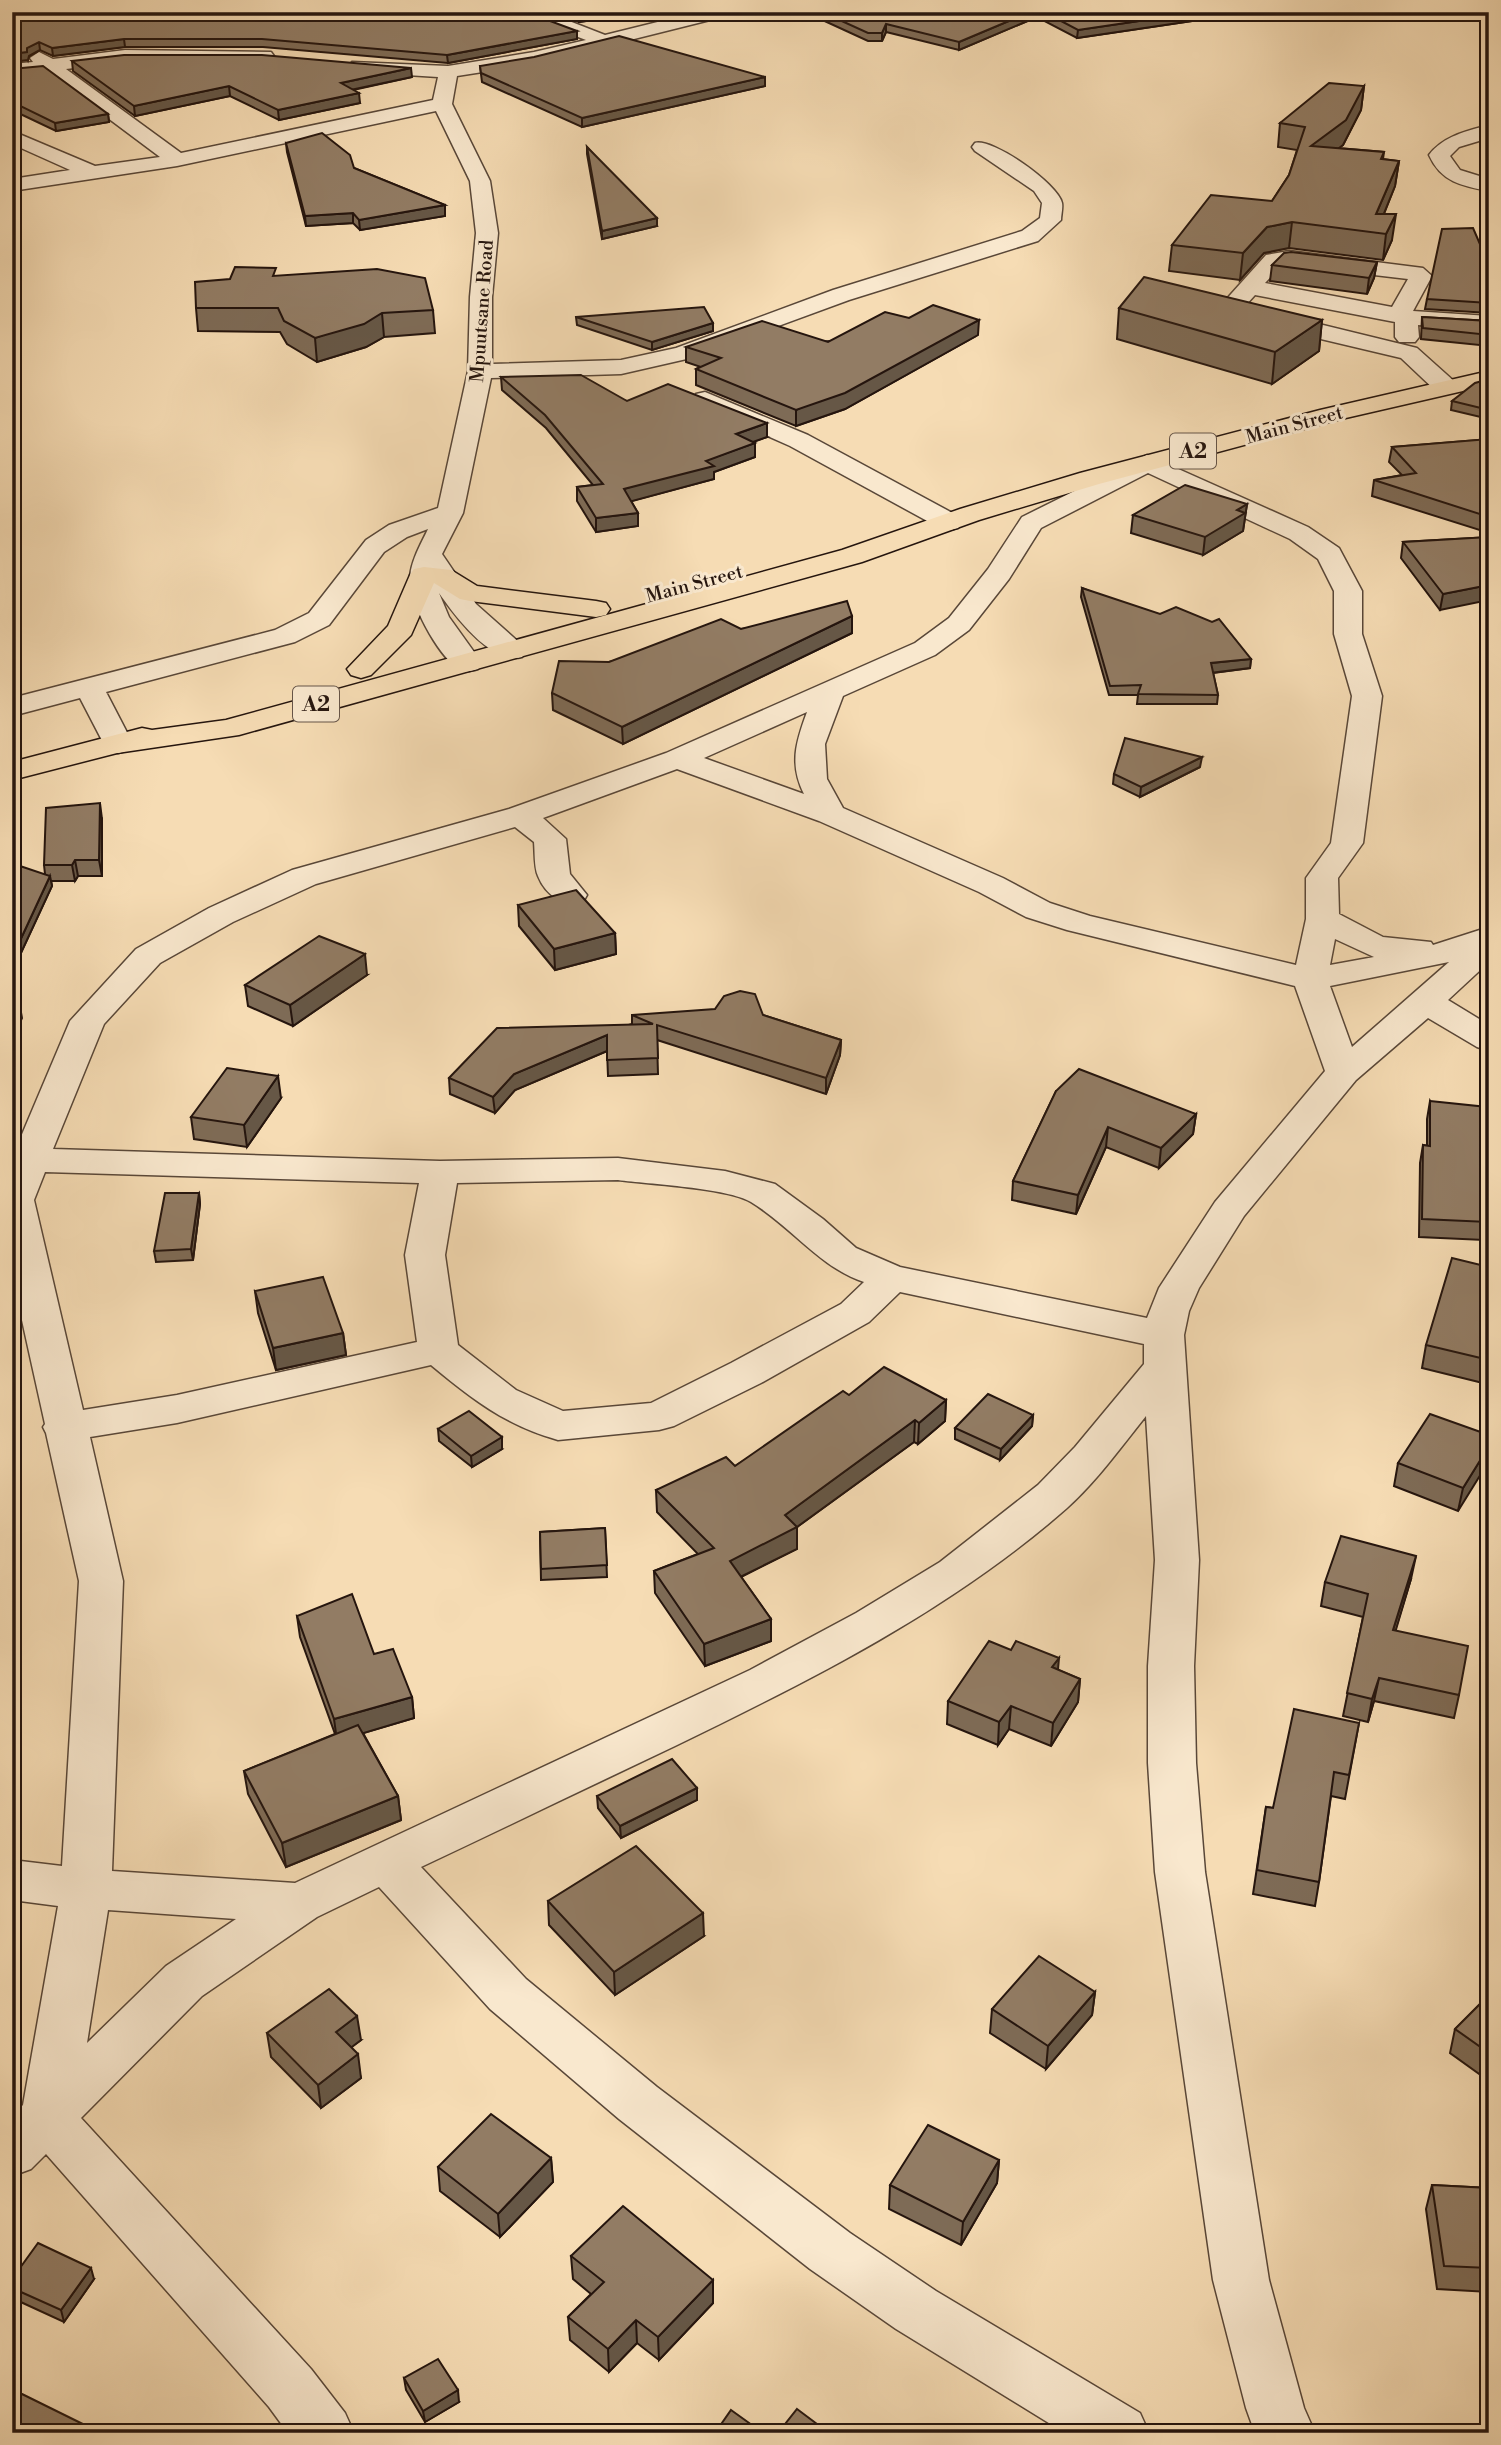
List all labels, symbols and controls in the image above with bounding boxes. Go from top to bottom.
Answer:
street label: Mpuutsane Road [465,239,499,383]
street label: Main Street [1243,400,1346,449]
road number: A2 [1170,434,1216,468]
street label: Main Street [643,559,746,608]
road number: A2 [293,686,339,722]

